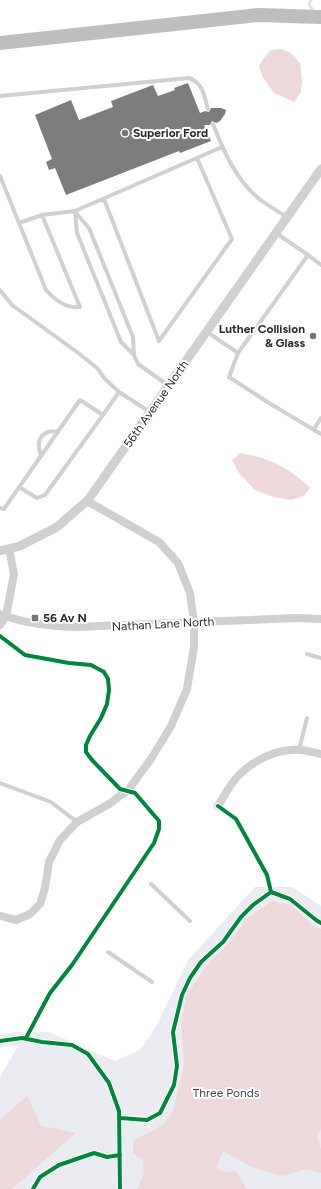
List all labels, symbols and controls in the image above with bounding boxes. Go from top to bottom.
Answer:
place label: Superior Ford [133,126,208,140]
marker: Superior Ford [120,128,130,138]
place label: Luther Collision & Glass [219,322,305,350]
marker: Luther Collision & Glass [308,331,318,341]
street label: 56th Avenue North [121,358,191,450]
place label: 56 Av N [43,611,87,625]
marker: 56 Av N [30,613,40,623]
street label: Nathan Lane North [111,614,215,634]
park label: Three Ponds [193,1086,260,1100]

